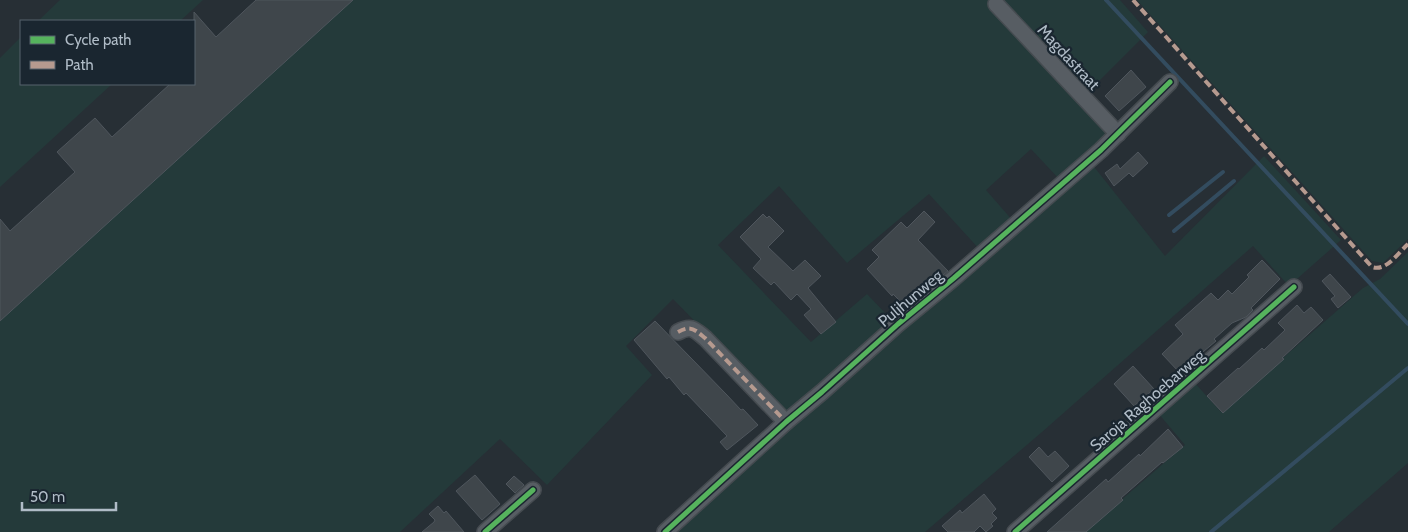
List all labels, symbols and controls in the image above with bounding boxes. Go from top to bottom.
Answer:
legend [20,20,195,85]
street label: Magdastraat [1034,21,1104,94]
text: Cycle path [65,31,131,49]
text: Path [65,56,94,74]
street label: Puljhunweg [874,265,947,331]
street label: Saroja Raghoebarweg [1086,345,1209,455]
scale bar [22,480,116,512]
text: 50 m [30,488,65,506]

